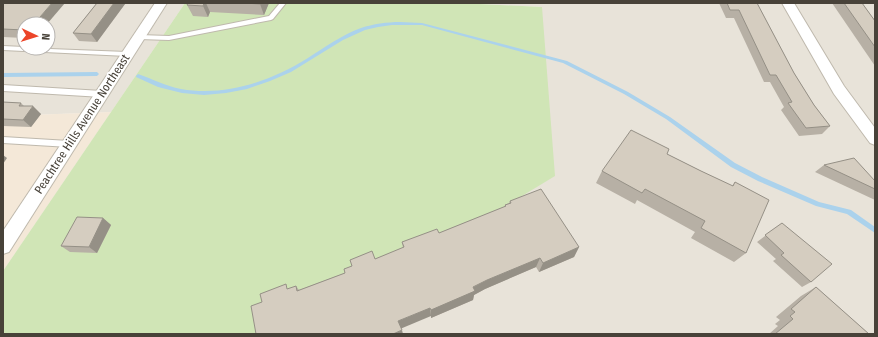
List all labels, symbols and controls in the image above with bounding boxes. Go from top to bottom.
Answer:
north arrow [16,16,56,56]
text: N [39,33,52,40]
street label: Peachtree Hills Avenue Northeast [32,51,132,196]

